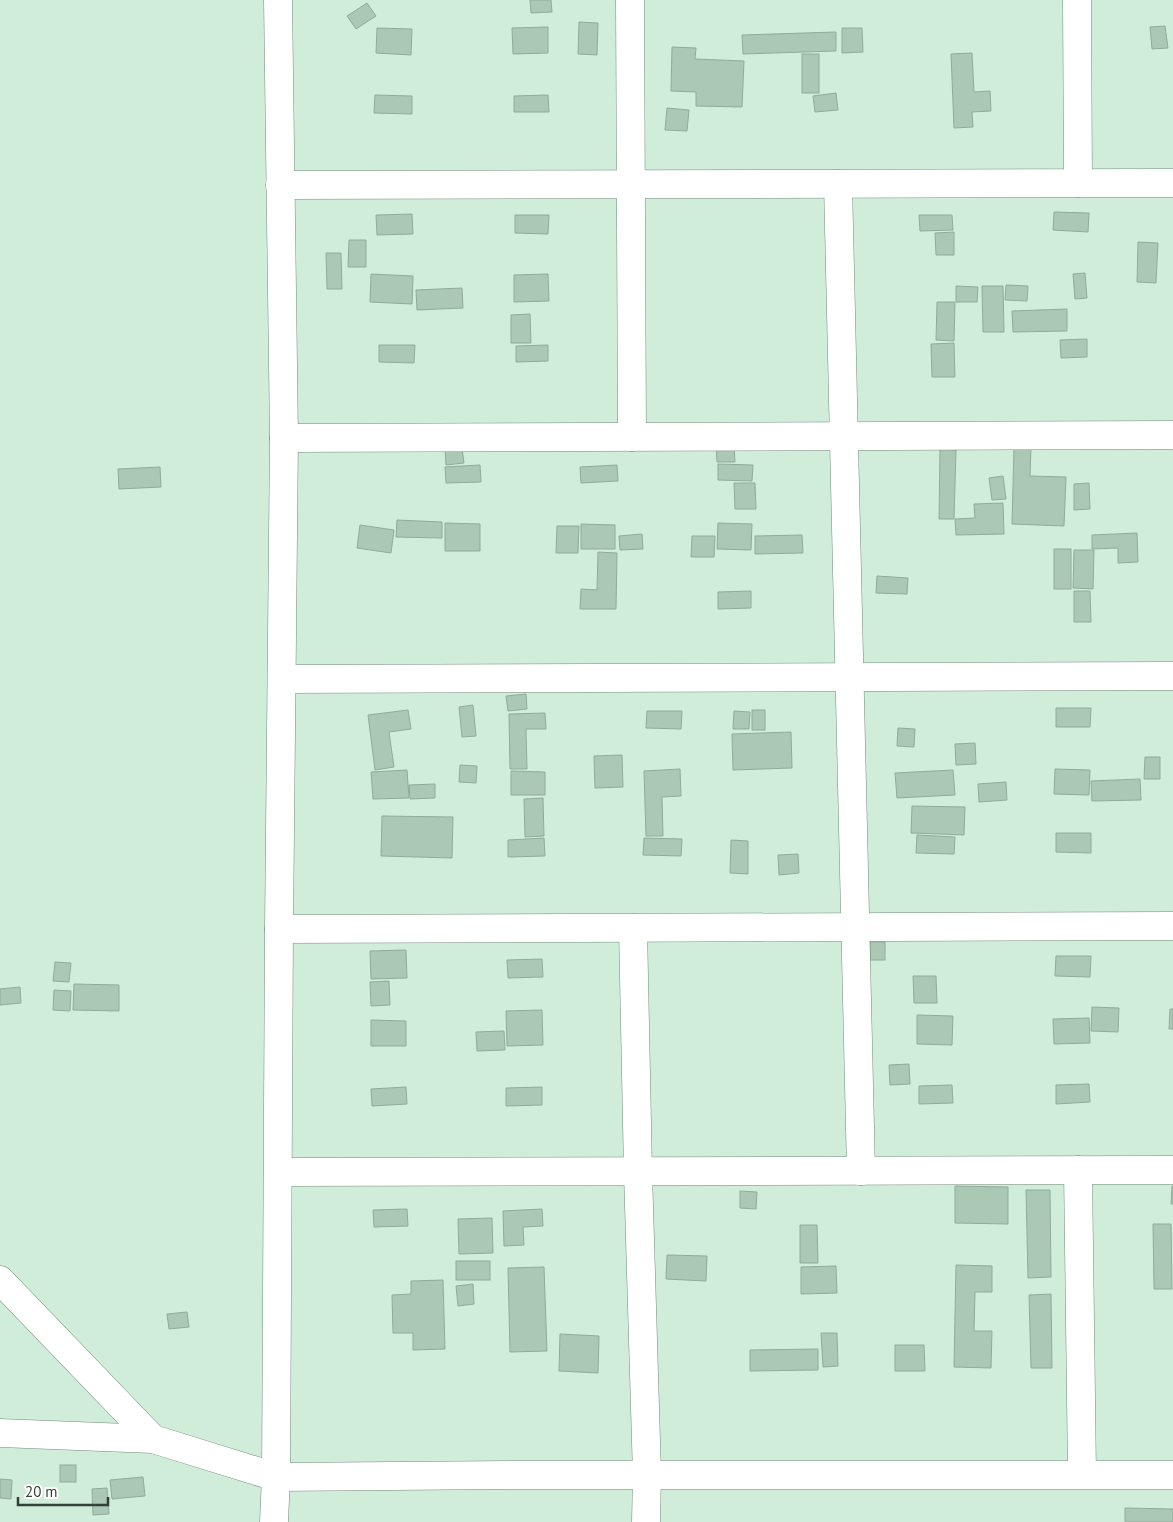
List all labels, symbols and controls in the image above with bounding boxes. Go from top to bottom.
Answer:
scale bar [18,1474,108,1506]
text: 20 m [25,1482,58,1501]

